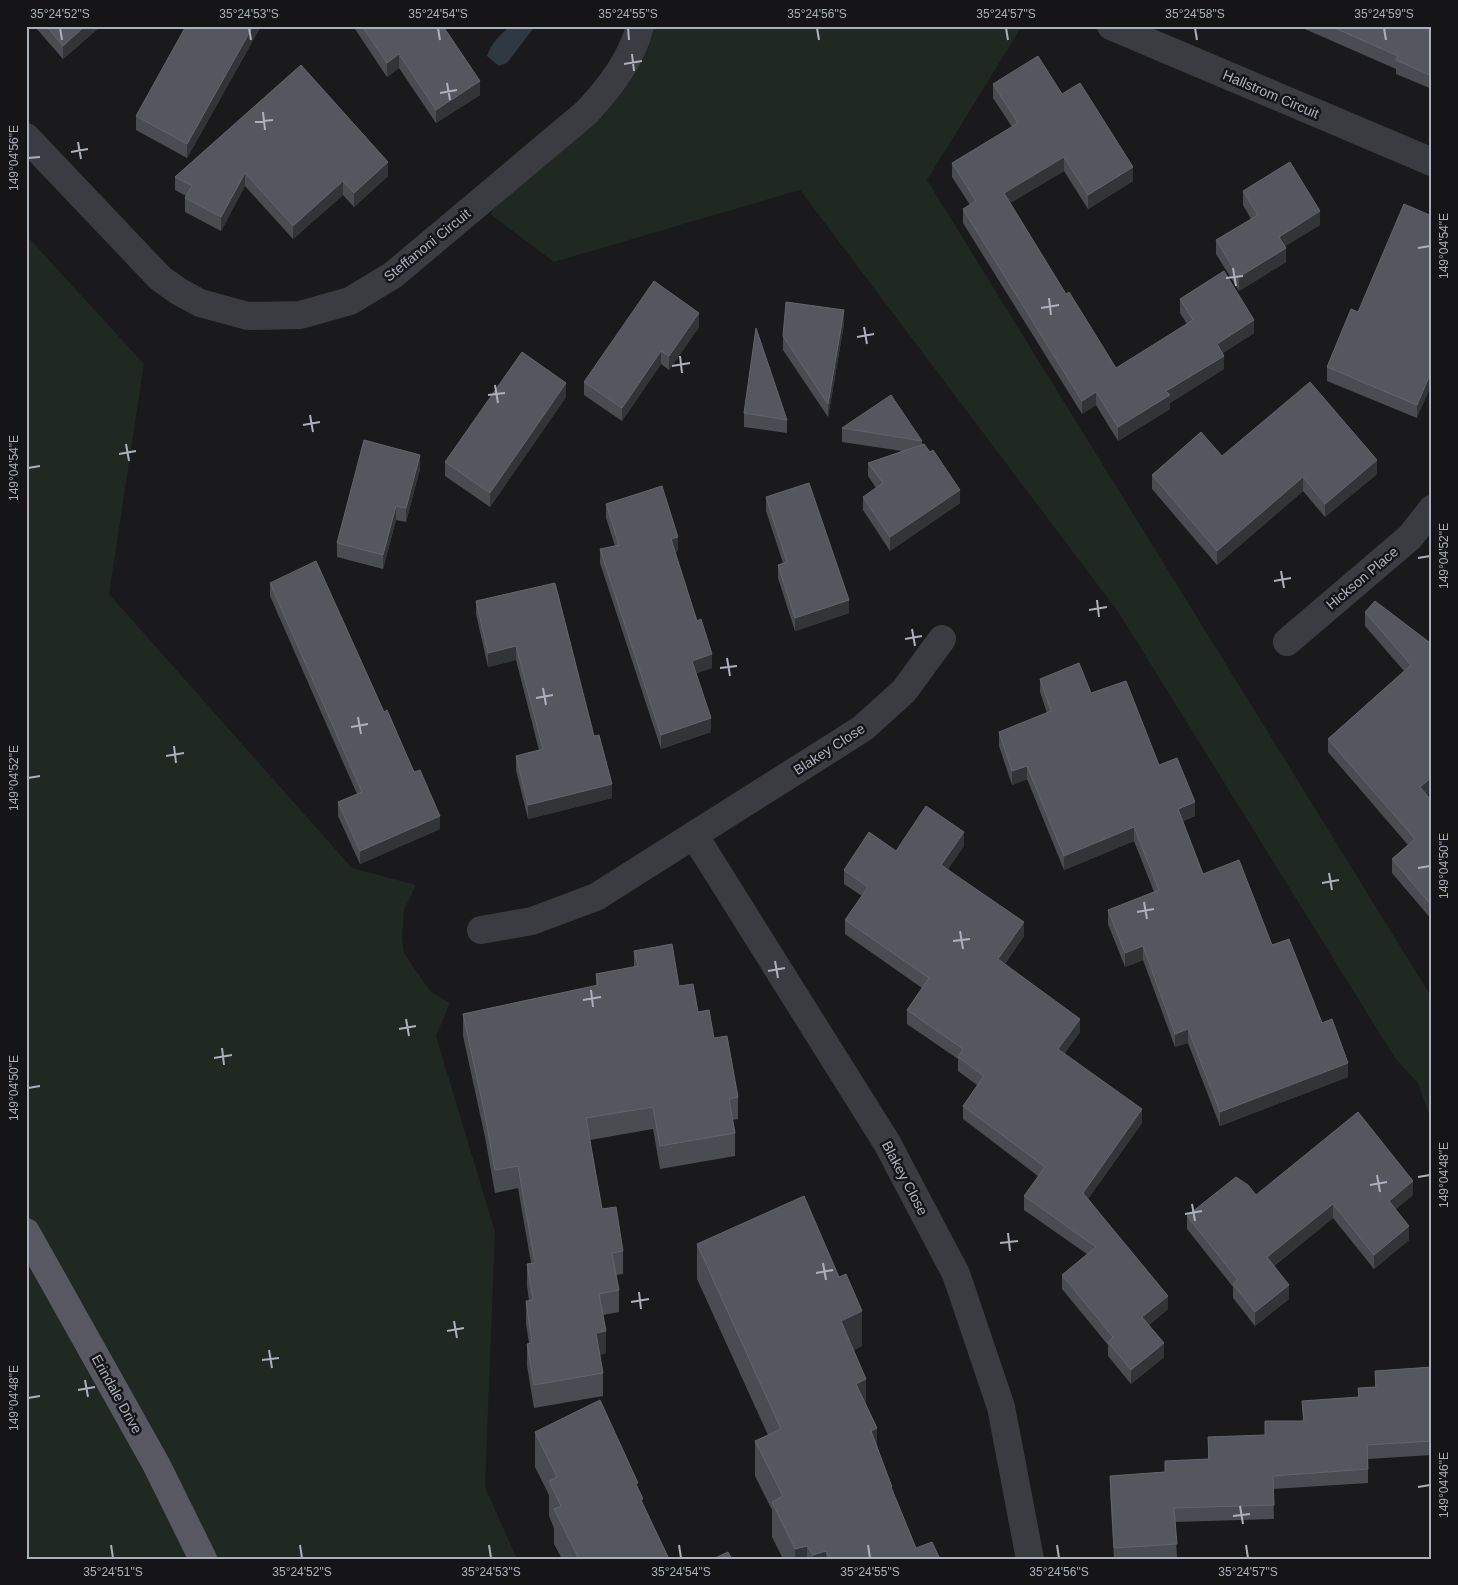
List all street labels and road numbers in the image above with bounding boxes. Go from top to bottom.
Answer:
street label: Hallstrom Circuit [1221,67,1321,121]
street label: Steffanoni Circuit [381,205,473,285]
street label: Hickson Place [1323,543,1401,613]
street label: Blakey Close [790,720,868,778]
street label: Blakey Close [879,1138,931,1218]
street label: Erindale Drive [89,1352,145,1437]

